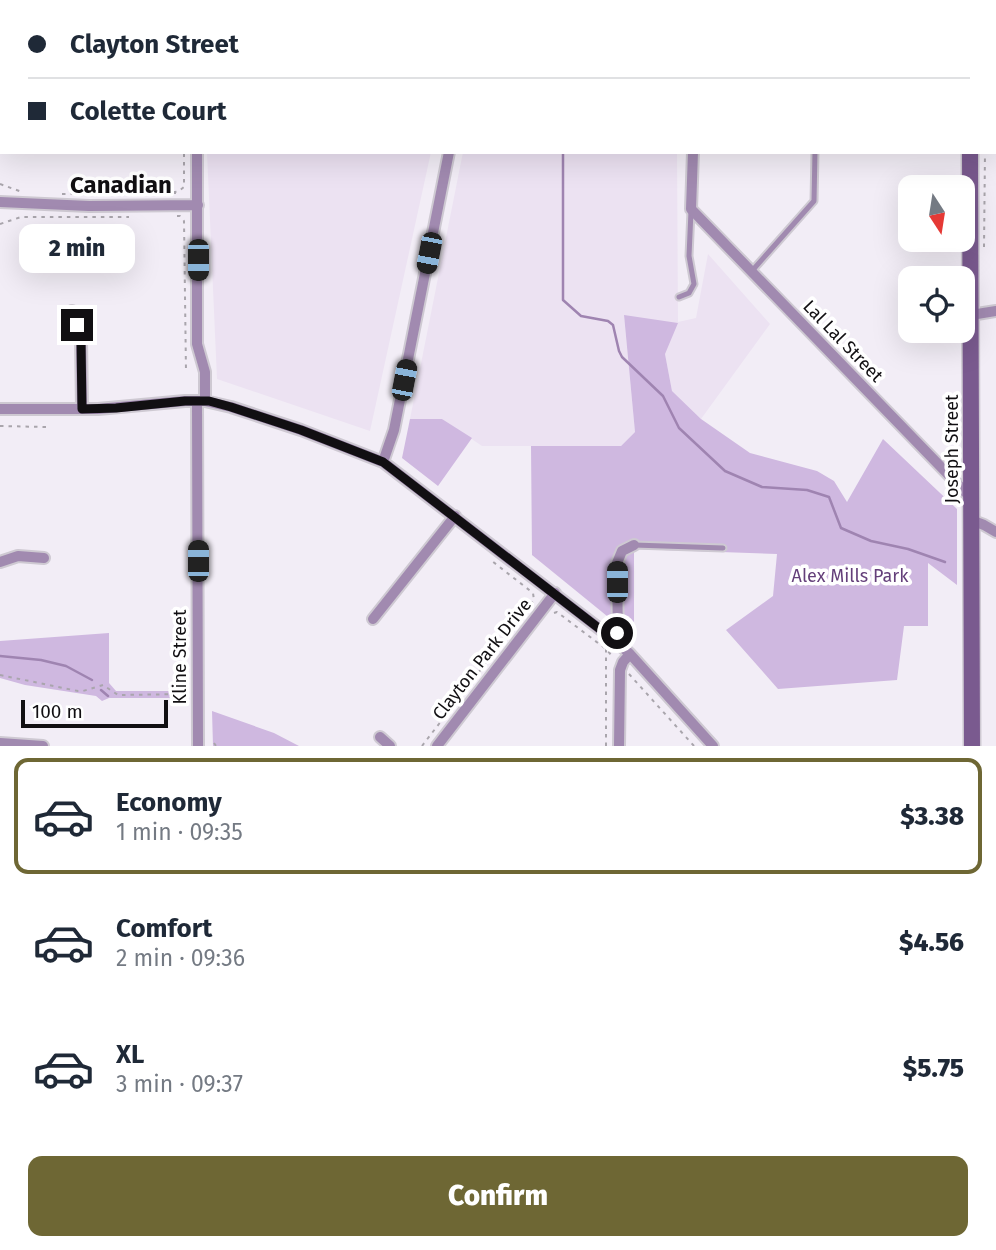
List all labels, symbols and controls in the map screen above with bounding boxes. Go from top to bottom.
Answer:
text: Clayton Street [70,29,239,60]
text: Colette Court [70,96,227,127]
district label: Canadian [70,171,172,199]
north arrow [898,175,975,252]
map controls [898,175,975,343]
callout: 2 min [19,224,135,272]
car [415,230,444,276]
text: 2 min [49,234,105,262]
car [188,239,209,281]
button: locate [898,266,975,343]
street label: Lal Lal Street [798,295,888,387]
route end [61,309,93,341]
car [390,357,419,403]
street label: Joseph Street [941,394,963,504]
car [188,540,209,582]
car [607,561,628,603]
park label: Alex Mills Park [792,565,909,587]
street label: Clayton Park Drive [428,594,536,724]
street label: Kline Street [169,609,191,704]
route start [601,617,633,649]
scale bar [21,697,168,729]
text: 100 m [32,700,83,723]
icon: car [32,785,95,848]
text: Economy [116,787,222,818]
text: $3.38 [900,801,964,832]
text: 1 min · 09:35 [116,818,243,846]
icon: car [32,911,95,974]
text: Comfort [116,913,212,944]
text: $4.56 [899,927,964,958]
text: 2 min · 09:36 [116,944,245,972]
icon: car [32,1037,95,1100]
text: XL [116,1039,144,1070]
text: $5.75 [903,1053,964,1084]
text: 3 min · 09:37 [116,1070,243,1098]
button: Confirm [28,1156,968,1236]

